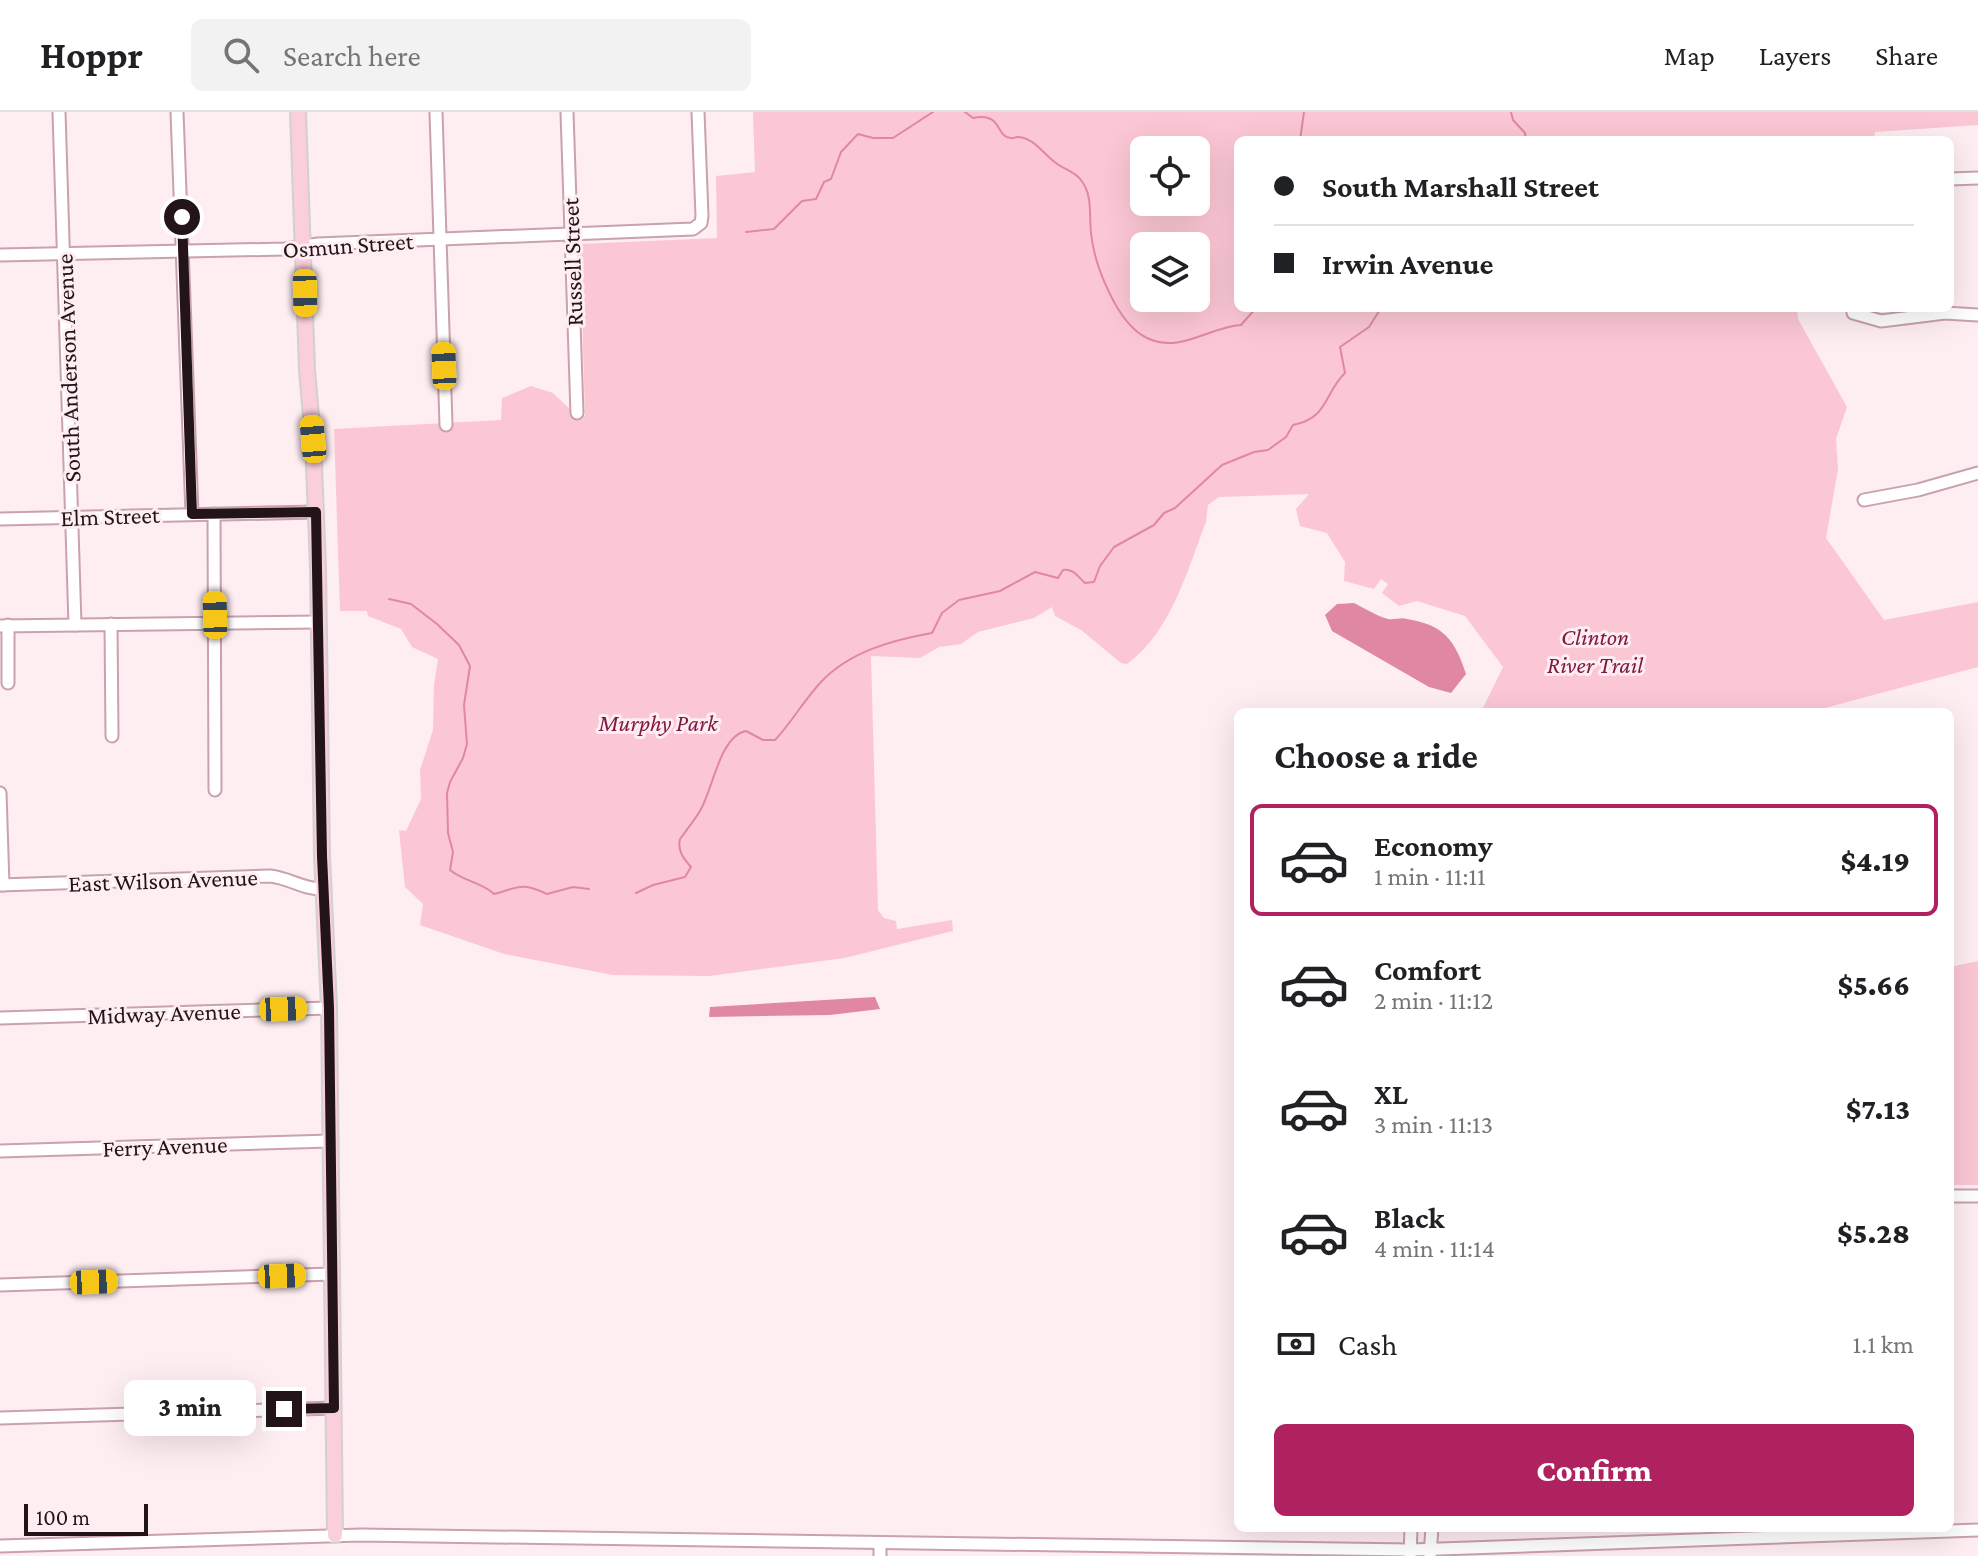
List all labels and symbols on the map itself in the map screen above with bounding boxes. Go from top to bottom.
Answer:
street label: Russell Street [556,196,588,327]
route start [164,199,200,235]
street label: Osmun Street [282,227,415,263]
street label: South Anderson Avenue [51,253,85,483]
car [293,269,317,317]
car [431,342,457,390]
car [299,414,327,464]
street label: Elm Street [60,501,161,531]
car [203,591,227,639]
park label: Clinton River Trail [1547,623,1644,678]
park label: Murphy Park [597,709,719,736]
street label: East Wilson Avenue [68,863,258,897]
car [259,996,307,1022]
street label: Midway Avenue [87,997,241,1029]
street label: Ferry Avenue [102,1130,228,1162]
car [258,1263,306,1289]
car [70,1269,118,1295]
callout: 3 min [124,1381,256,1437]
route end [266,1391,302,1427]
scale bar [24,1500,148,1536]

